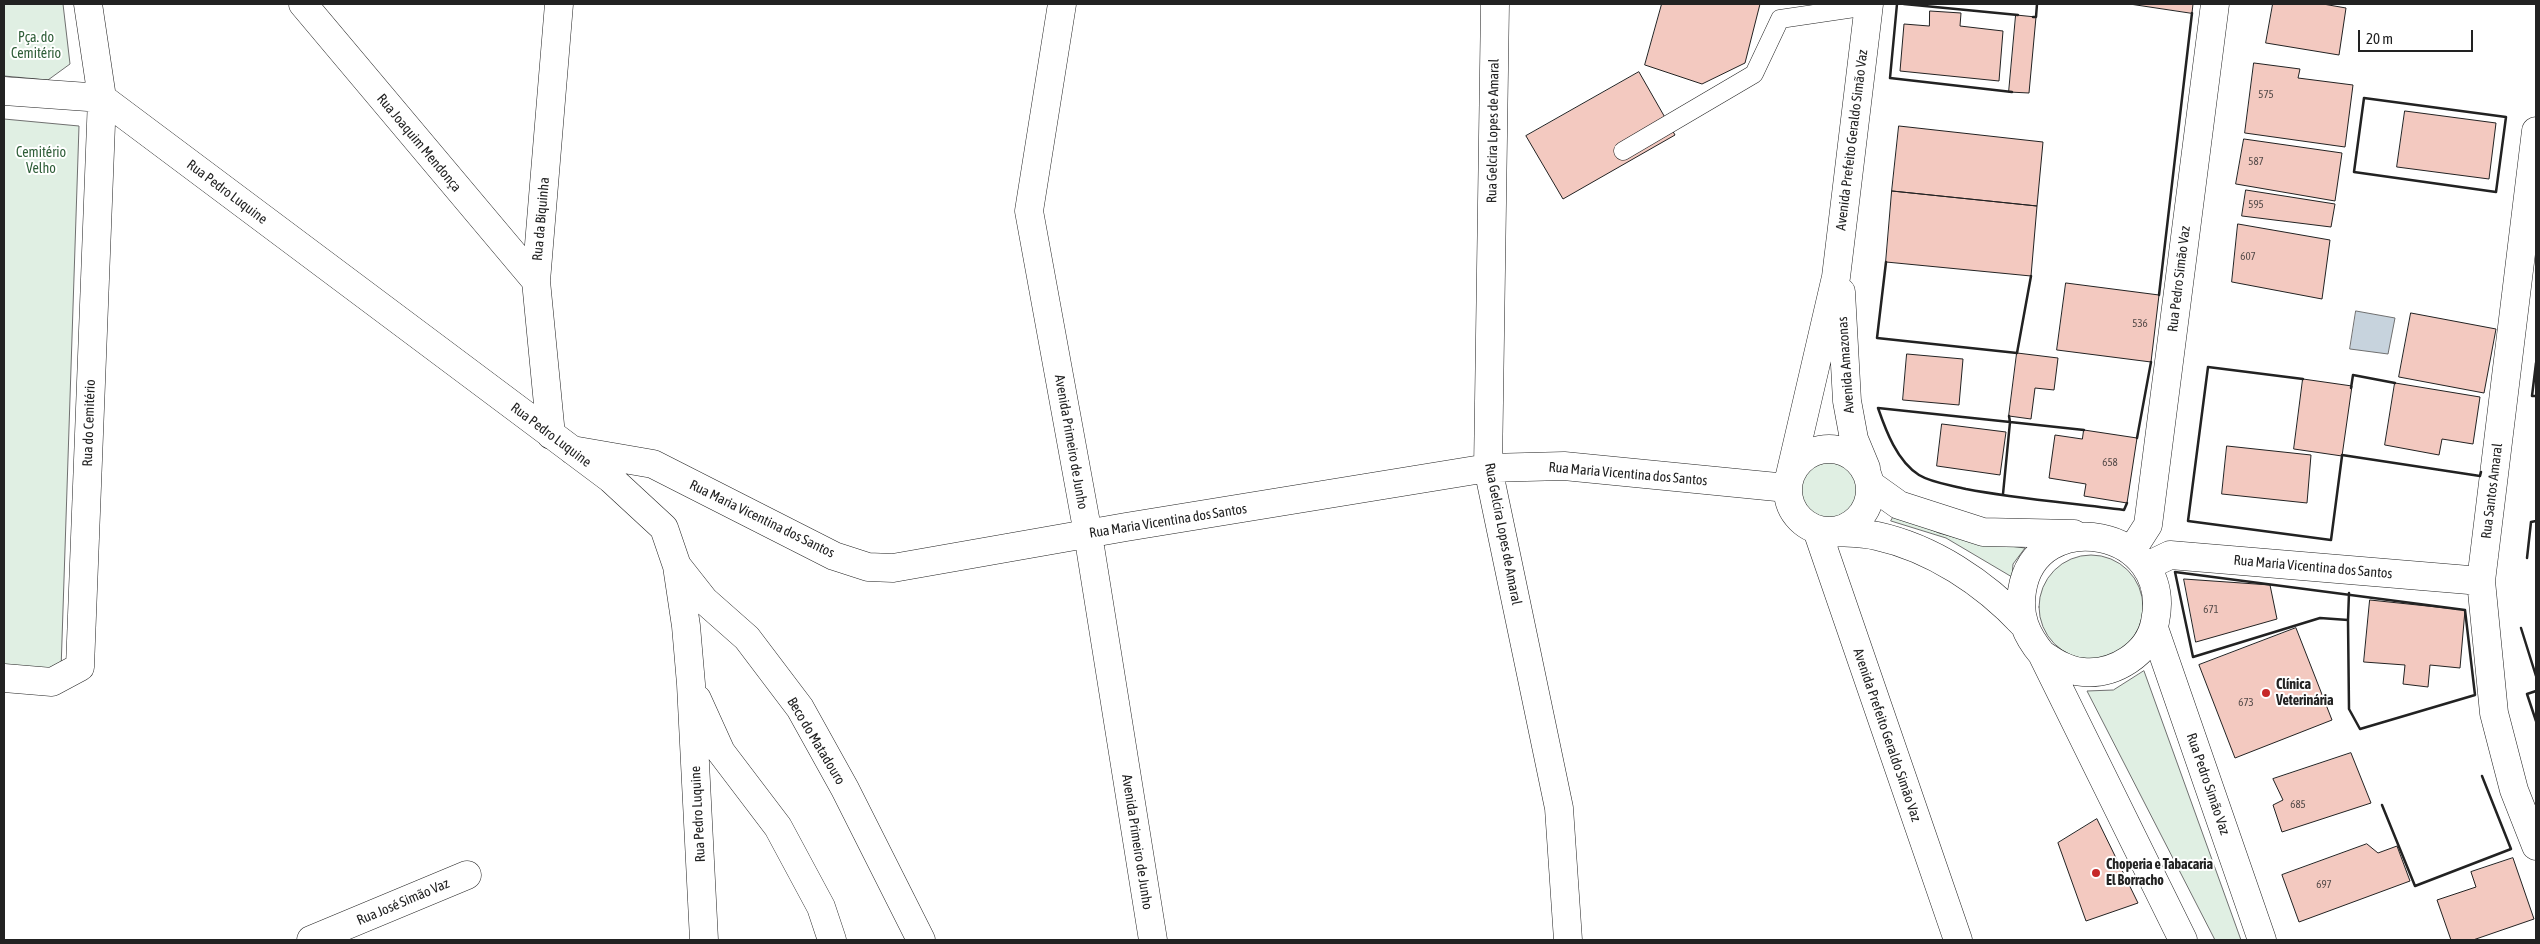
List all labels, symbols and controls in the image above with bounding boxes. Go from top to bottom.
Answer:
scale bar [2360,20,2475,52]
park label: Pça. do Cemitério [11,30,61,62]
text: 20 m [2366,30,2393,47]
street label: Avenida Prefeito Geraldo Simão Vaz [1833,49,1871,231]
street label: Rua Gelcira Lopes de Amaral [1483,59,1503,203]
house number: 575 [2258,88,2274,102]
street label: Rua Joaquim Mendonça [373,91,465,195]
park label: Cemitério Velho [16,145,66,178]
house number: 587 [2248,155,2264,169]
street label: Rua Pedro Luquine [183,156,271,228]
street label: Rua da Biquinha [529,177,553,261]
house number: 595 [2248,198,2264,212]
street label: Rua Pedro Simão Vaz [2164,225,2194,333]
house number: 607 [2240,250,2256,264]
street label: Avenida Amazonas [1834,316,1858,414]
house number: 536 [2132,317,2148,331]
street label: Avenida Primeiro de Junho [1051,373,1091,511]
street label: Rua do Cemitério [79,379,99,467]
street label: Rua Pedro Luquine [507,399,595,471]
street label: Rua Santos Amaral [2478,442,2506,540]
house number: 658 [2102,456,2118,470]
street label: Rua Maria Vicentina dos Santos [1548,459,1708,489]
street label: Rua Gelcira Lopes de Amaral [1481,461,1525,607]
street label: Rua Maria Vicentina dos Santos [687,477,837,561]
street label: Rua Maria Vicentina dos Santos [1088,500,1248,542]
street label: Rua Maria Vicentina dos Santos [2233,552,2393,582]
house number: 671 [2203,603,2219,617]
street label: Avenida Prefeito Geraldo Simão Vaz [1849,646,1925,824]
place label: Clínica Veterinária [2276,677,2334,710]
marker: Clínica Veterinária [2260,687,2272,699]
street label: Beco do Matadouro [783,694,849,788]
house number: 673 [2238,696,2254,710]
street label: Rua Pedro Simão Vaz [2183,731,2233,837]
street label: Rua Pedro Luquine [687,765,709,863]
street label: Avenida Primeiro de Junho [1118,773,1156,911]
house number: 685 [2290,798,2306,812]
place label: Choperia e Tabacaria El Borracho [2106,857,2213,890]
marker: Choperia e Tabacaria El Borracho [2090,867,2102,879]
street label: Rua José Simão Vaz [354,875,452,929]
house number: 697 [2316,878,2332,892]

